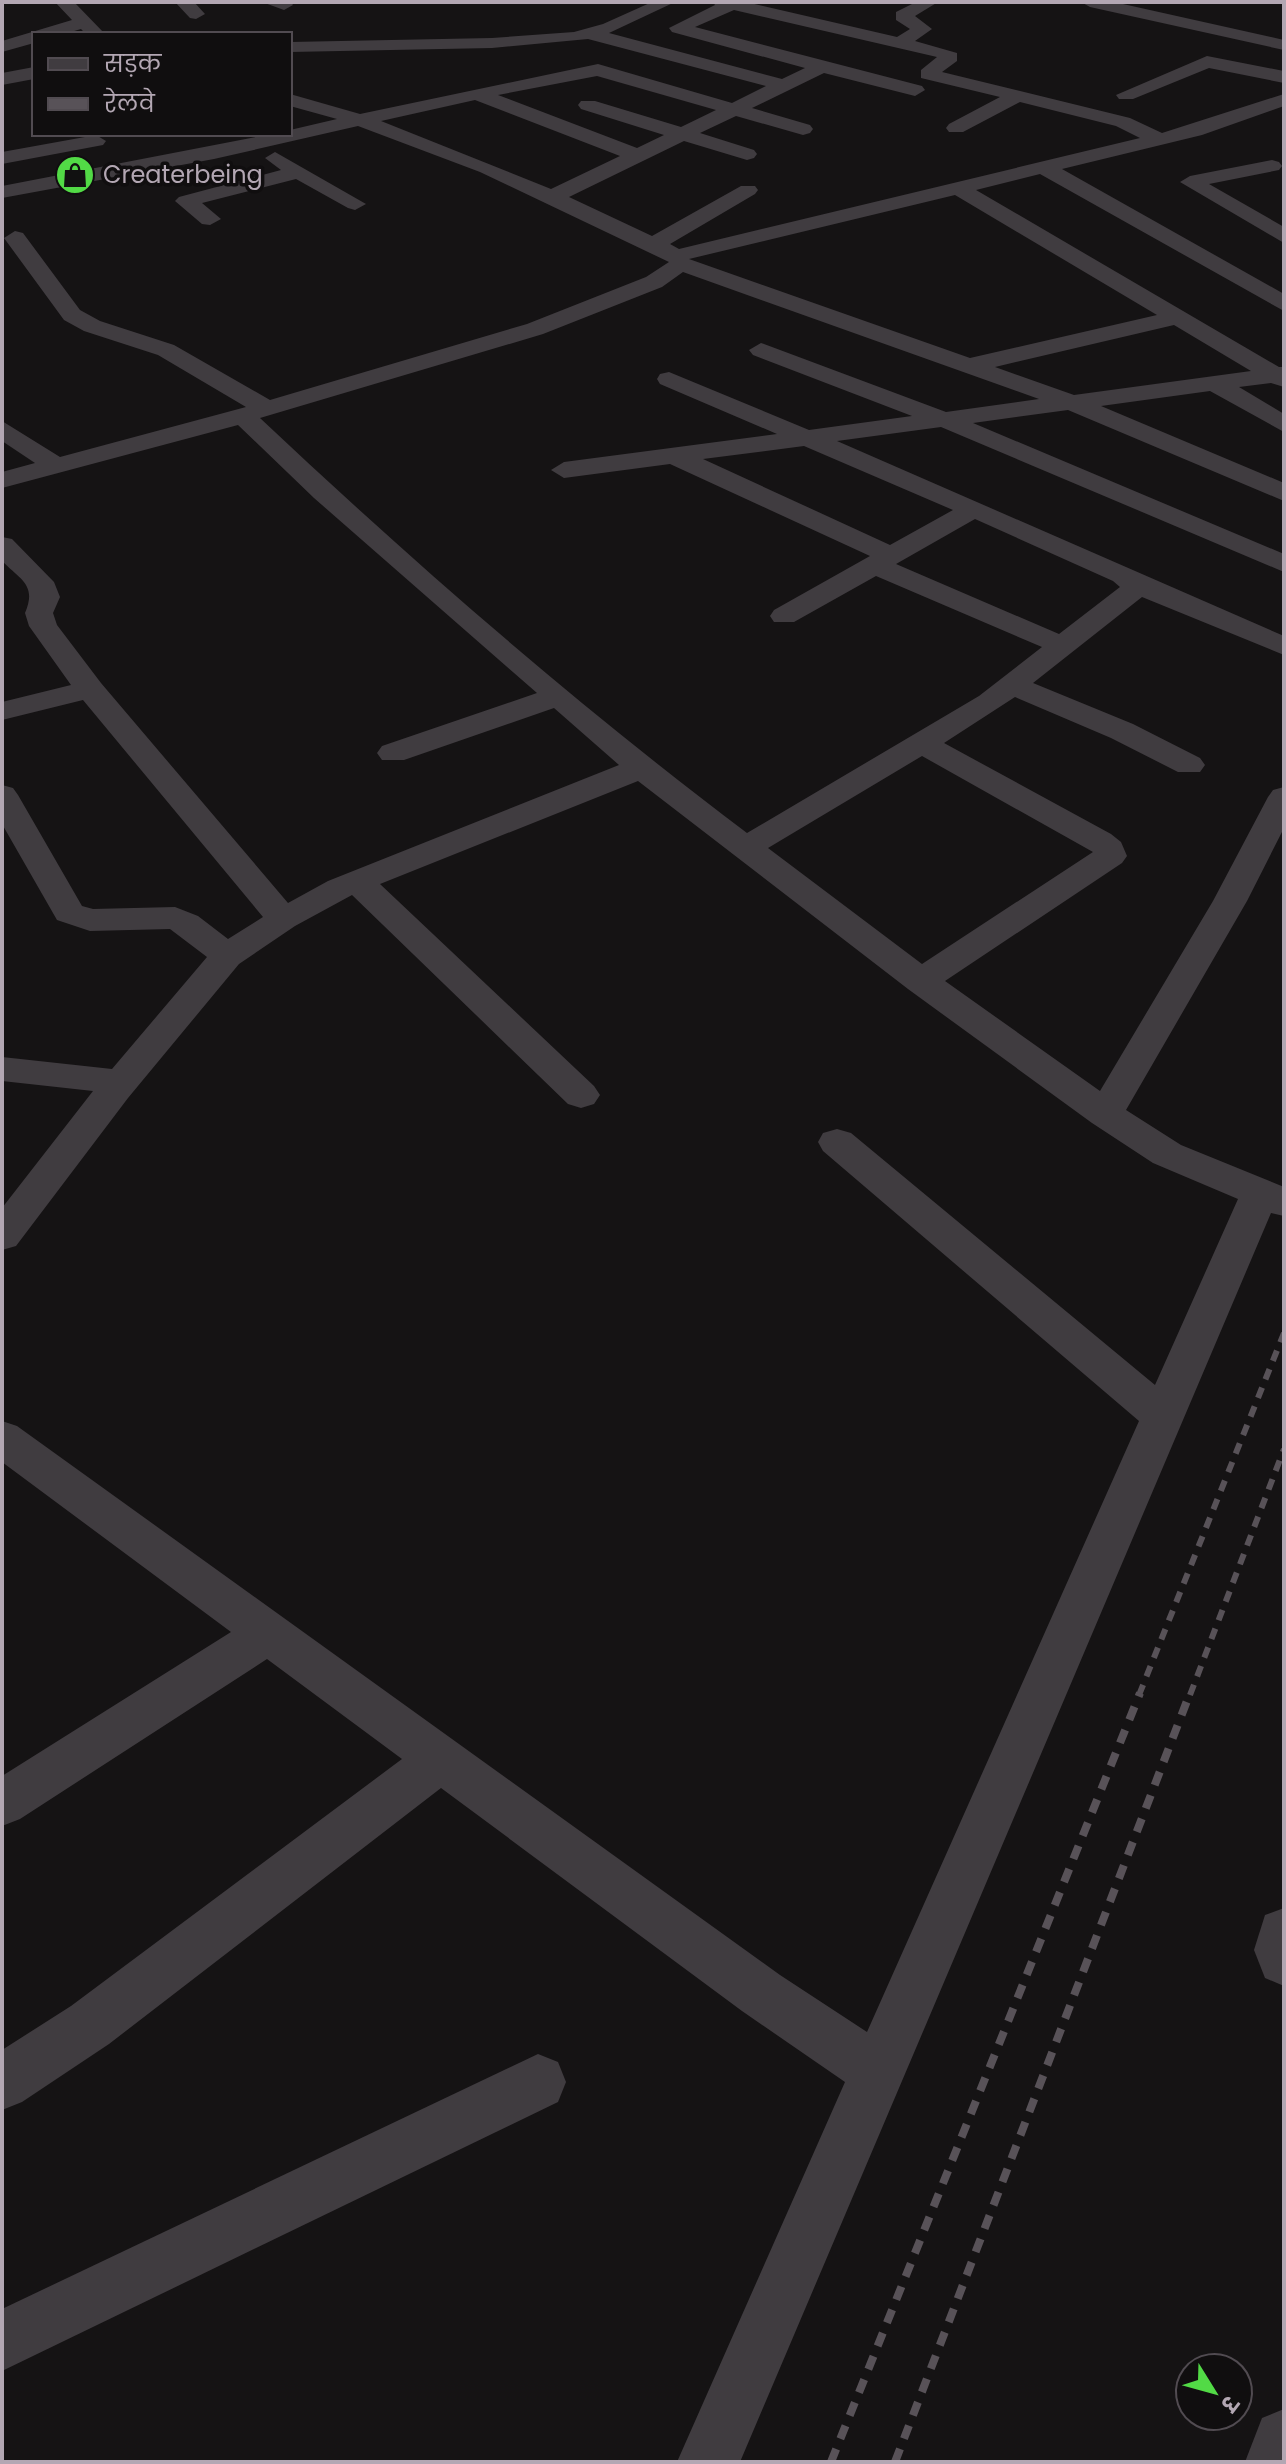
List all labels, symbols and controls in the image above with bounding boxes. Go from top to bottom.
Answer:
legend [32,32,292,136]
text: सड़क [103,47,162,80]
text: रेलवे [103,87,156,120]
shop icon: Createrbeing [54,154,96,196]
place label: Createrbeing [103,158,263,191]
north arrow [1174,2352,1254,2432]
text: उ [1213,2389,1246,2418]

